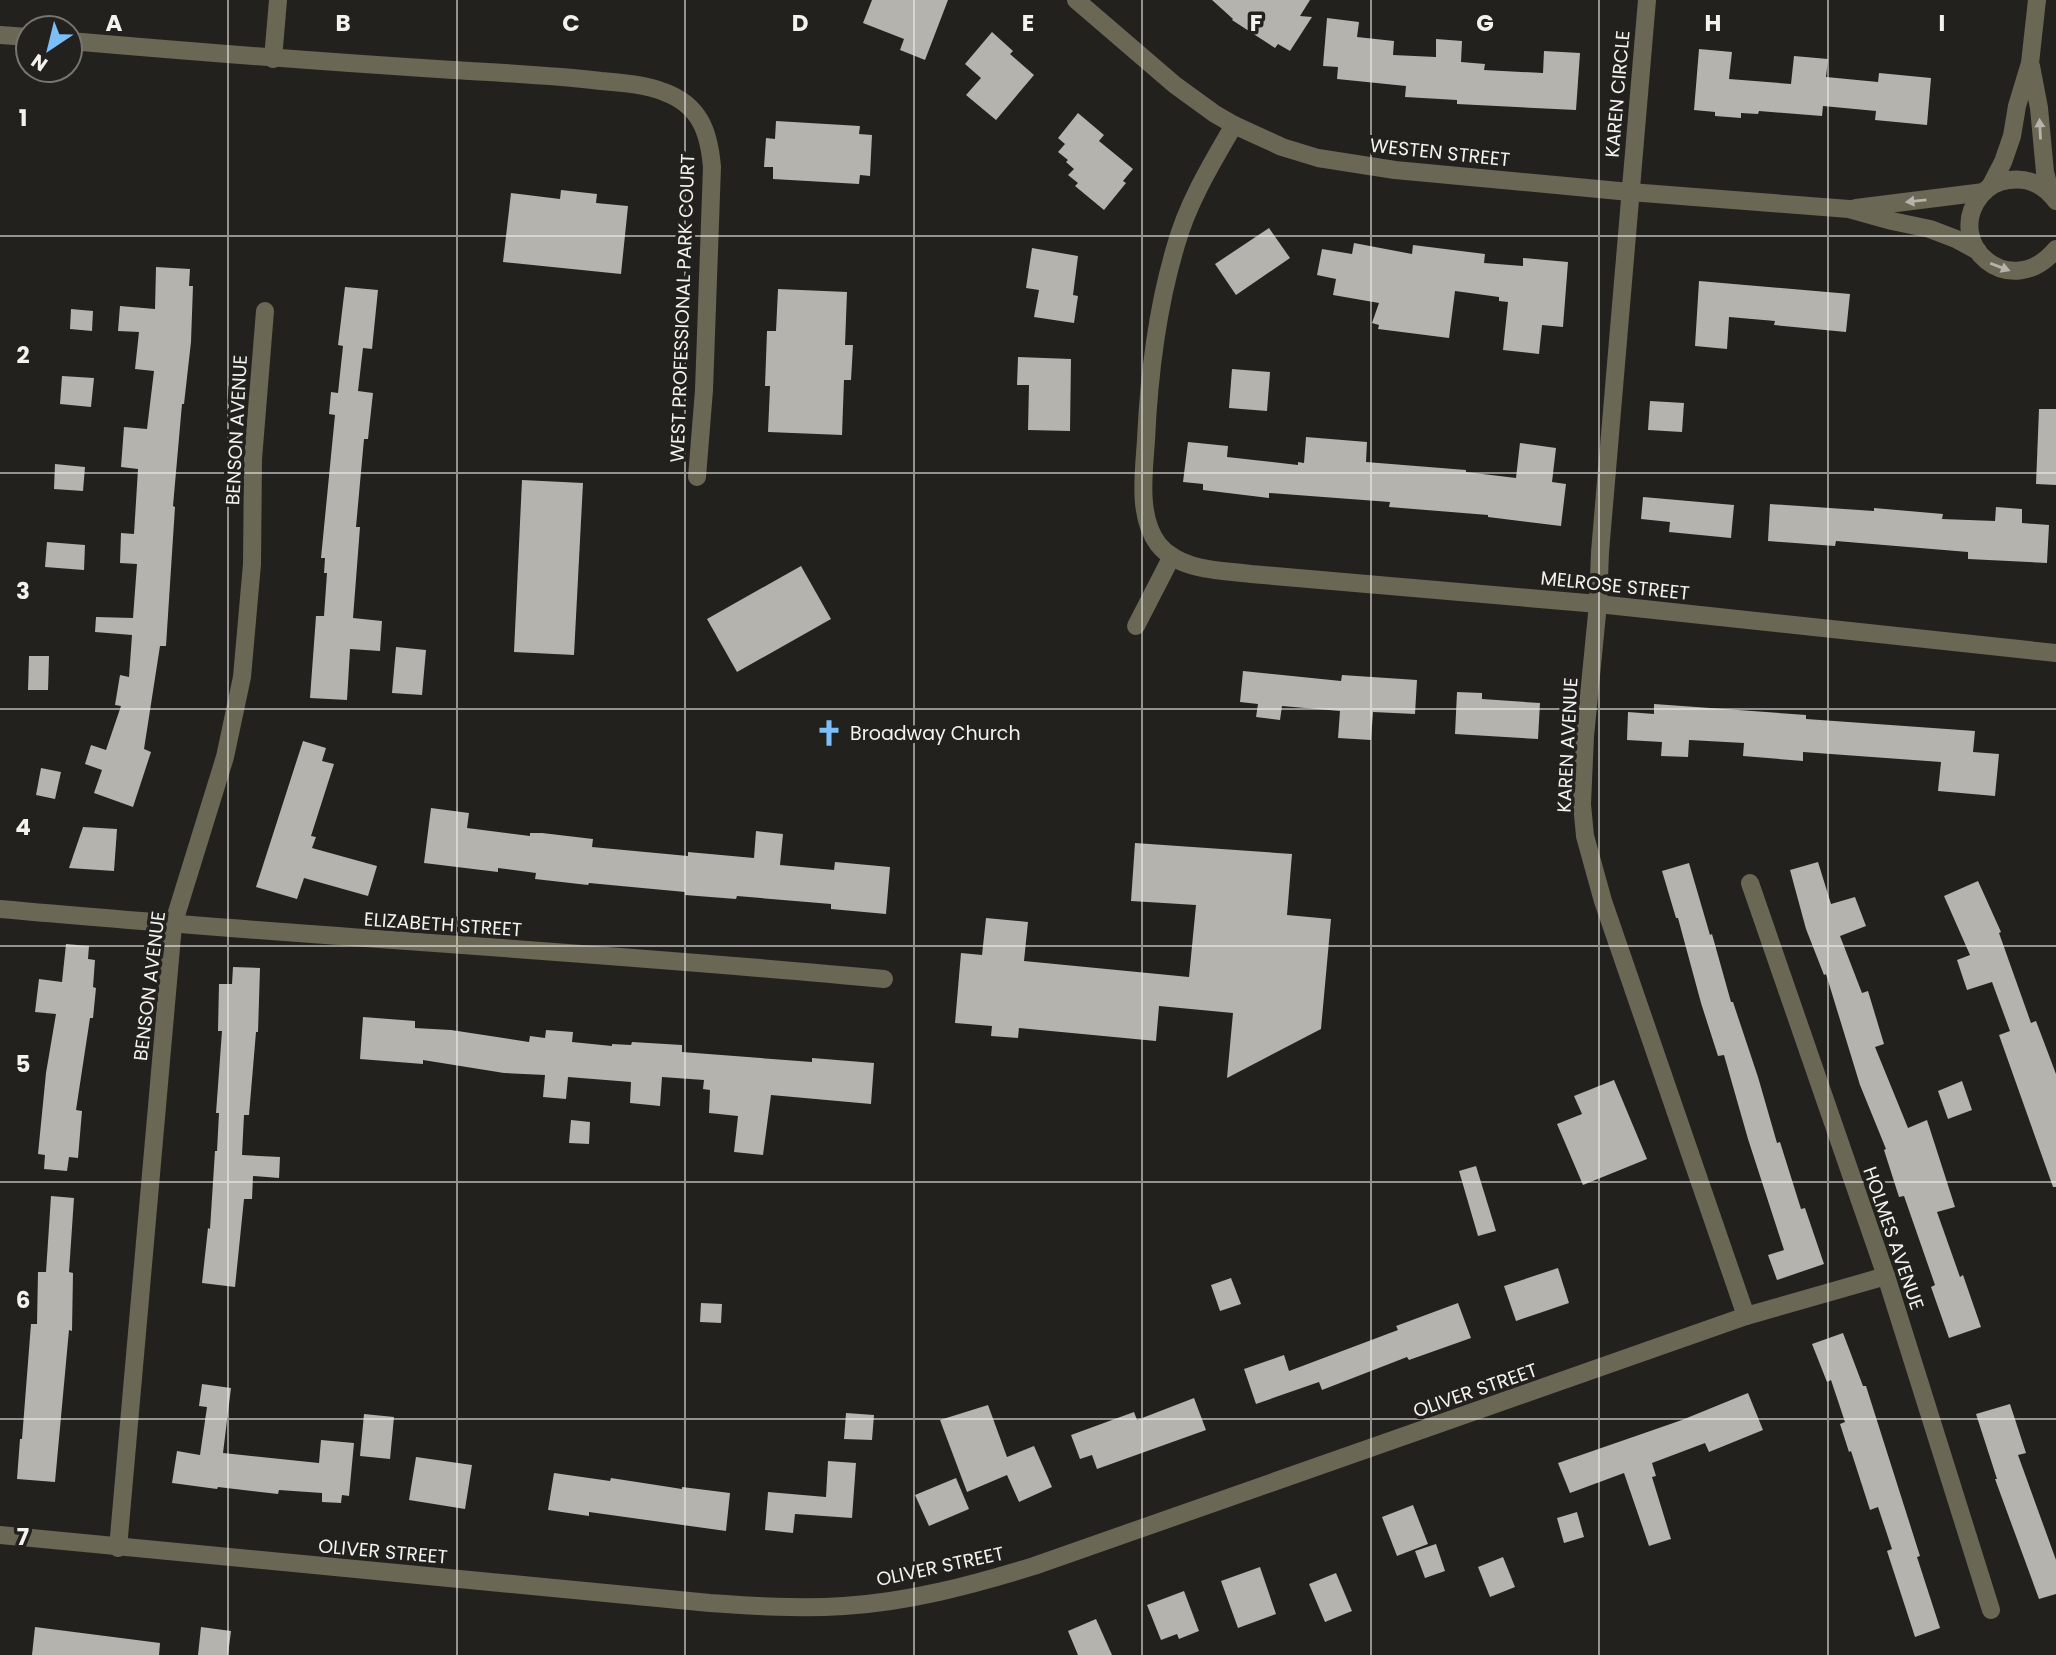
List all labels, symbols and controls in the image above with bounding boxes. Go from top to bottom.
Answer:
text: A [106,7,123,39]
text: B [335,7,351,39]
text: C [562,7,580,39]
text: D [792,7,808,39]
text: E [1022,7,1034,39]
text: F [1250,7,1262,39]
text: G [1476,7,1494,39]
text: H [1705,7,1721,39]
text: I [1939,7,1945,39]
north arrow [14,14,84,84]
street label: KAREN CIRCLE [1598,29,1637,159]
text: N [26,47,53,78]
text: 1 [19,102,27,134]
one-way arrow [2035,118,2046,140]
street label: WESTEN STREET [1369,132,1511,173]
street label: WEST PROFESSIONAL PARK COURT [664,153,701,463]
one-way arrow [1905,196,1927,207]
one-way arrow [1990,261,2011,272]
text: 2 [16,339,30,371]
street label: BENSON AVENUE [219,354,254,506]
street label: MELROSE STREET [1539,564,1691,607]
text: 3 [16,575,30,607]
street label: KAREN AVENUE [1550,677,1585,813]
church icon: Broadway Church [814,718,844,748]
place label: Broadway Church [850,720,1021,747]
text: 4 [15,811,31,843]
street label: ELIZABETH STREET [363,906,523,943]
street label: BENSON AVENUE [127,910,172,1062]
text: 5 [16,1048,30,1080]
street label: HOLMES AVENUE [1856,1163,1931,1313]
text: 6 [16,1284,30,1316]
street label: OLIVER STREET [1409,1357,1541,1424]
text: 7 [17,1521,29,1553]
street label: OLIVER STREET [317,1532,449,1571]
street label: OLIVER STREET [874,1540,1006,1593]

